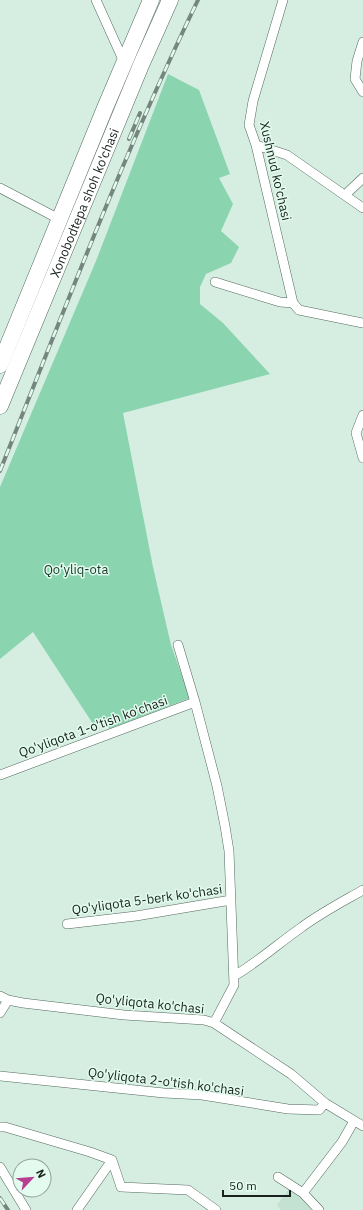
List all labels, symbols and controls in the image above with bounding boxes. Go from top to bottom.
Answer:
street label: Xushnud ko'chasi [256,120,295,222]
street label: Xonobodtepa shoh ko'chasi [46,126,123,280]
park label: Qo‘yliq-ota [44,561,108,578]
street label: Qo'yliqota 1-o'tish ko'chasi [16,692,170,761]
street label: Qo'yliqota 5-berk ko'chasi [71,881,223,918]
street label: Qo'yliqota ko'chasi [95,989,205,1018]
street label: Qo'yliqota 2-o'tish ko'chasi [87,1063,245,1100]
north arrow [12,1158,52,1198]
text: N [33,1167,49,1180]
scale bar [223,1172,290,1198]
text: 50 m [229,1178,257,1193]

